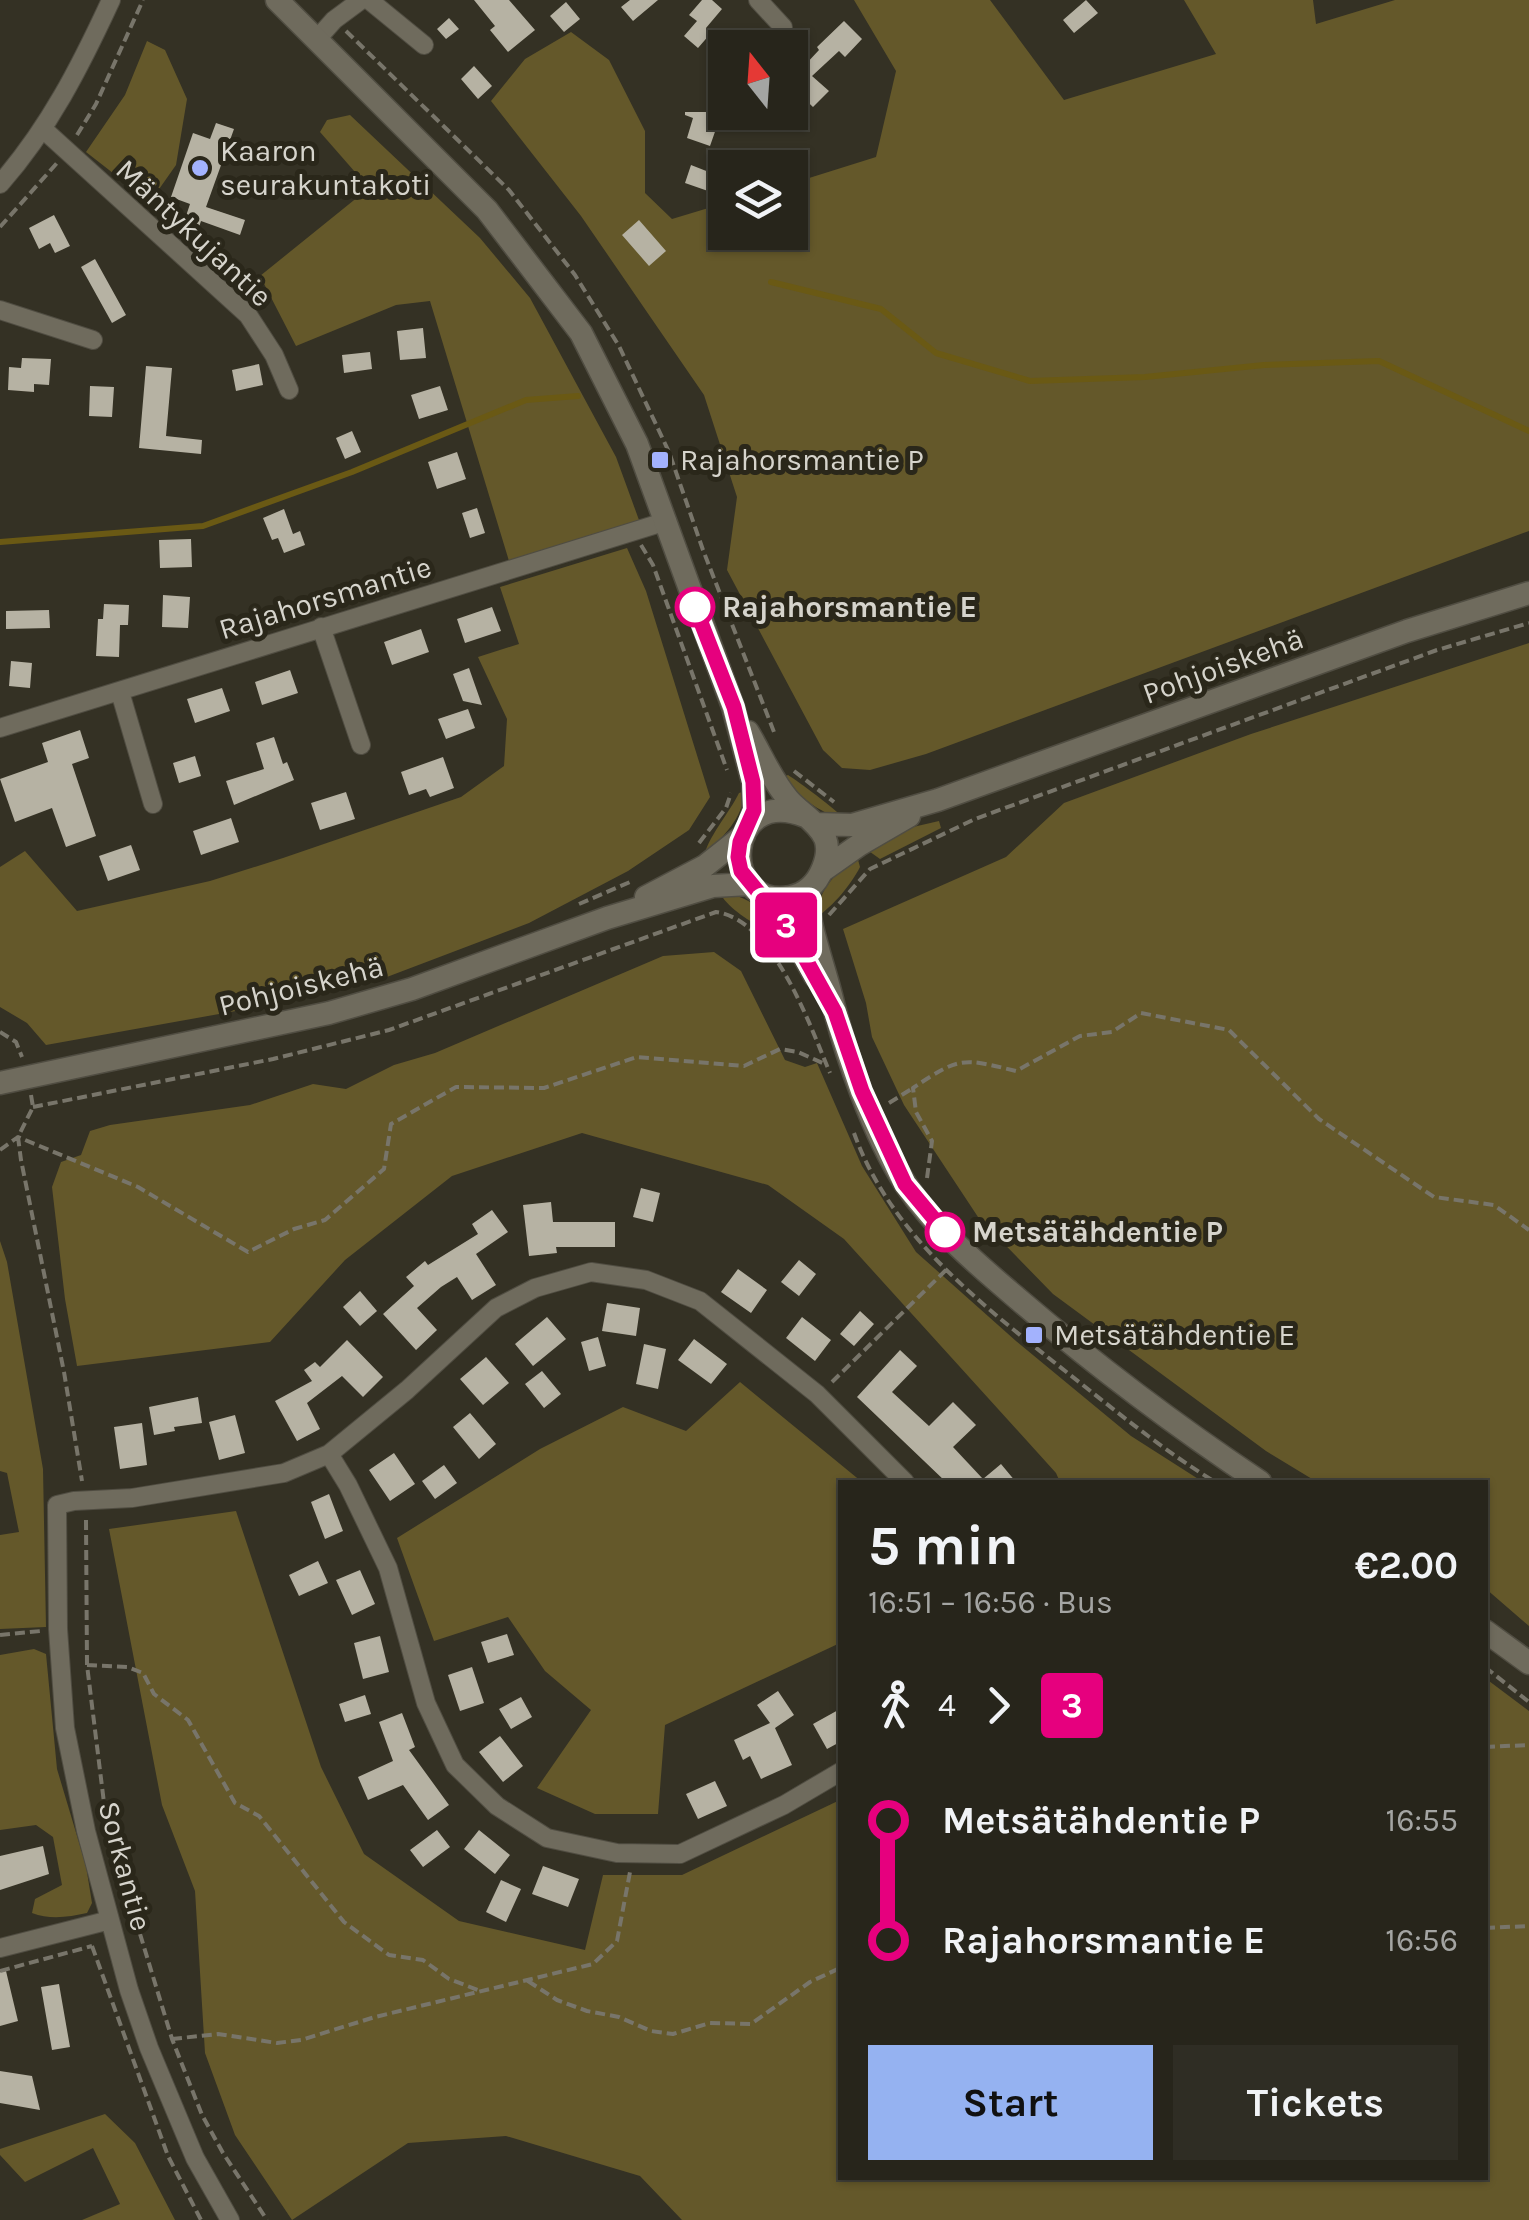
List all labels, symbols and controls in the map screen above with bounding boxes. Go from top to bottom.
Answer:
north arrow [708,30,808,130]
map controls [708,30,808,250]
place label: Kaaron seurakuntakoti [220,133,431,203]
button: layers [708,150,808,250]
street label: Mäntykujantie [109,152,279,314]
marker: Kaaron seurakuntakoti [189,157,211,179]
place label: Rajahorsmantie P [680,442,924,478]
marker: Rajahorsmantie P [649,449,671,471]
street label: Rajahorsmantie [214,549,436,647]
marker: Rajahorsmantie E [676,588,714,626]
place label: Rajahorsmantie E [722,589,977,625]
street label: Pohjoiskehä [1138,620,1308,712]
line badge: 3 [754,892,818,958]
text: 3 [775,905,797,946]
street label: Pohjoiskehä [215,948,387,1024]
marker: Metsätähdentie P [926,1213,964,1251]
place label: Metsätähdentie P [972,1214,1223,1250]
place label: Metsätähdentie E [1054,1317,1295,1353]
marker: Metsätähdentie E [1023,1324,1045,1346]
text: 5 min [868,1514,1018,1578]
text: €2.00 [1355,1543,1458,1588]
text: 16:51 – 16:56 · Bus [868,1584,1113,1621]
icon: walk [868,1678,923,1733]
icon: forward [971,1678,1026,1733]
text: 3 [1061,1685,1083,1726]
text: 4 [938,1687,956,1724]
street label: Sorkantie [90,1797,160,1935]
text: Metsätähdentie P [942,1798,1260,1843]
text: 16:55 [1386,1802,1458,1839]
text: Rajahorsmantie E [942,1918,1265,1963]
text: 16:56 [1385,1922,1458,1959]
button: Start [868,2045,1153,2160]
button: Tickets [1173,2045,1458,2160]

